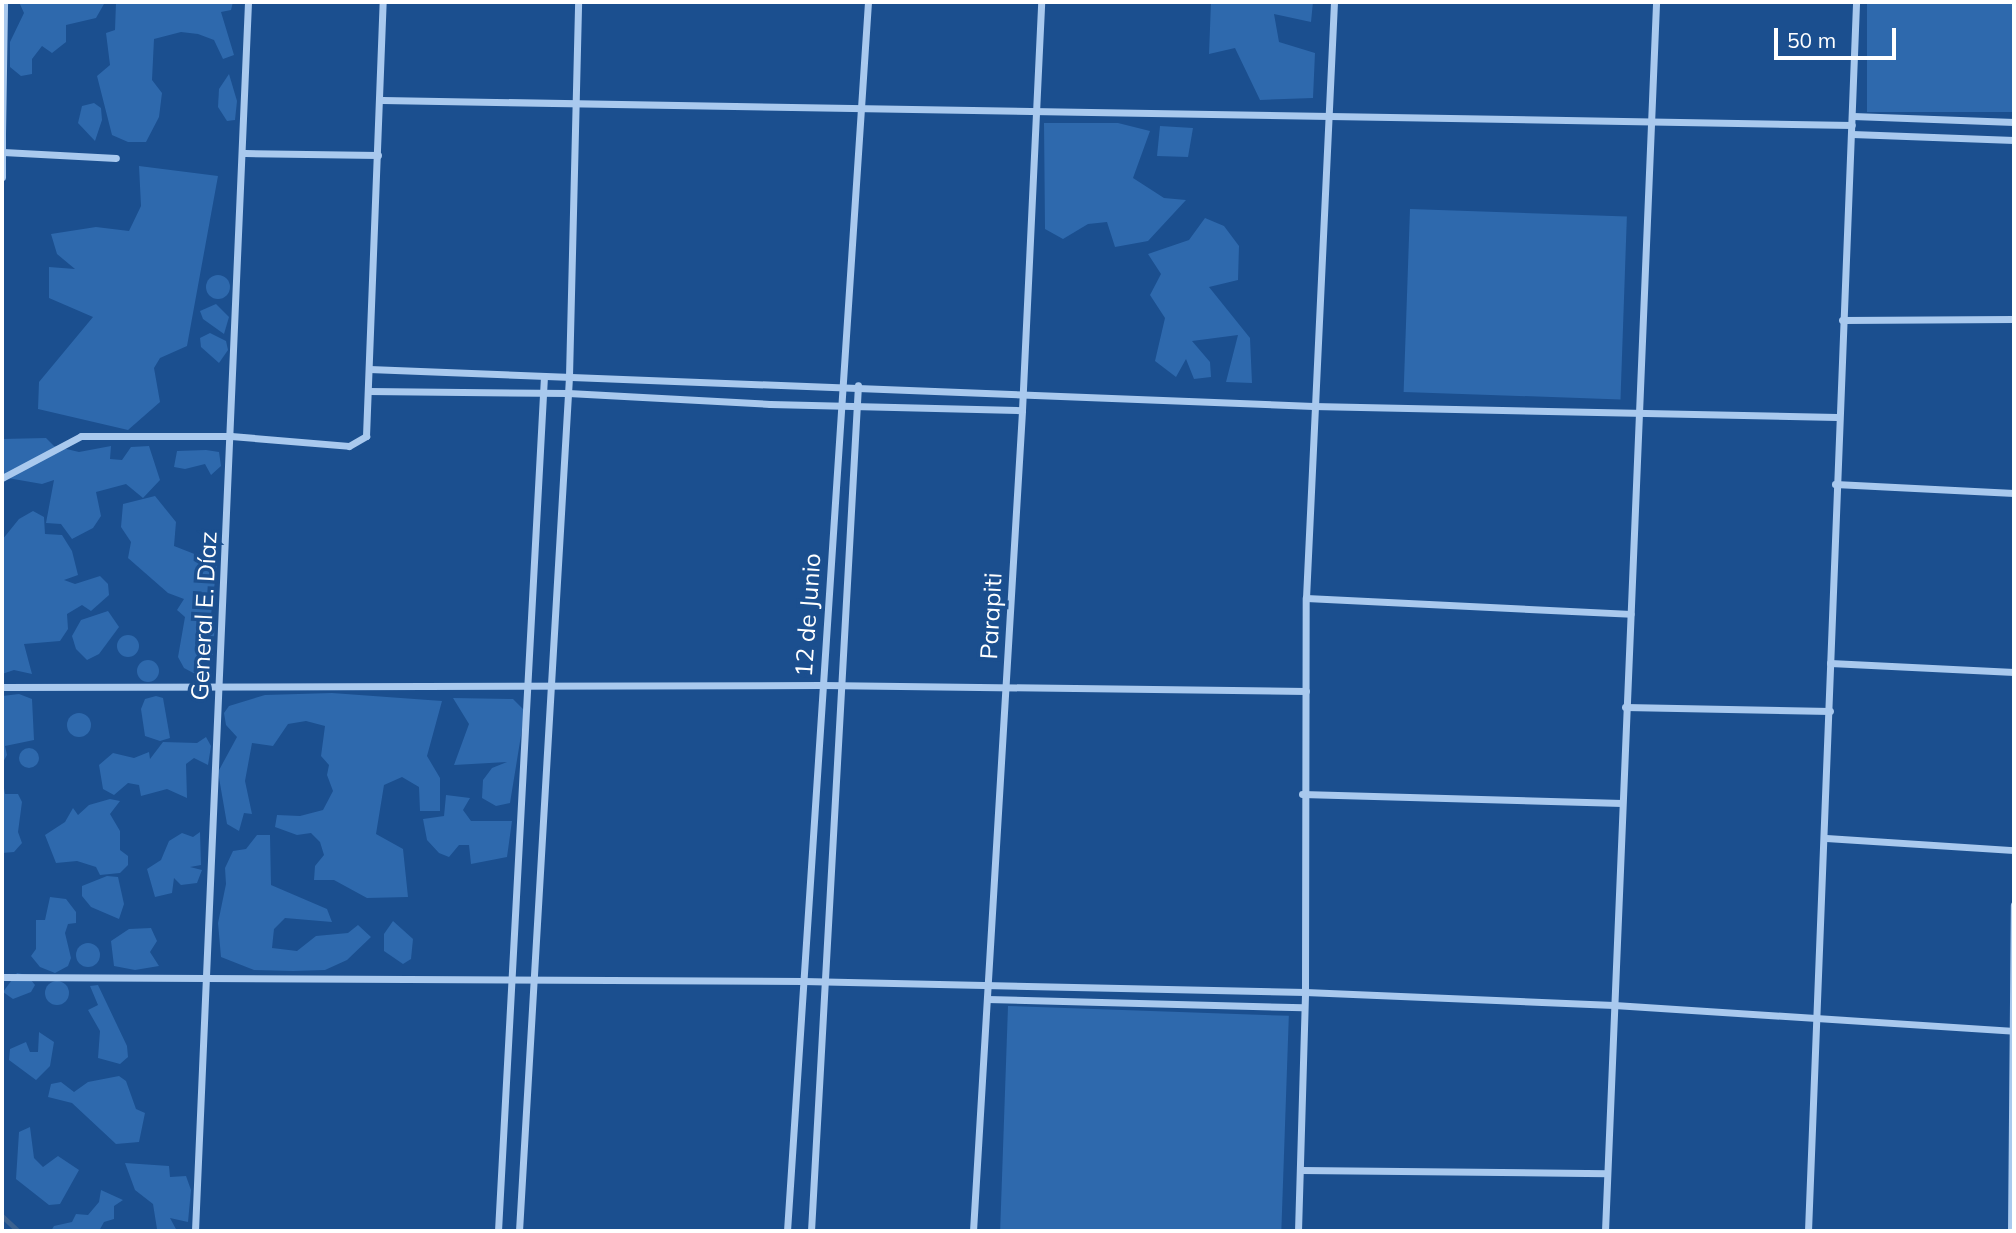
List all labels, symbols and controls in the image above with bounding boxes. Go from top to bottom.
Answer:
scale bar [1778,14,1900,58]
text: 50 m [1787,27,1836,53]
street label: General E. Díaz [185,531,223,701]
street label: 12 de Junio [789,552,827,678]
street label: Parapiti [974,572,1008,660]

